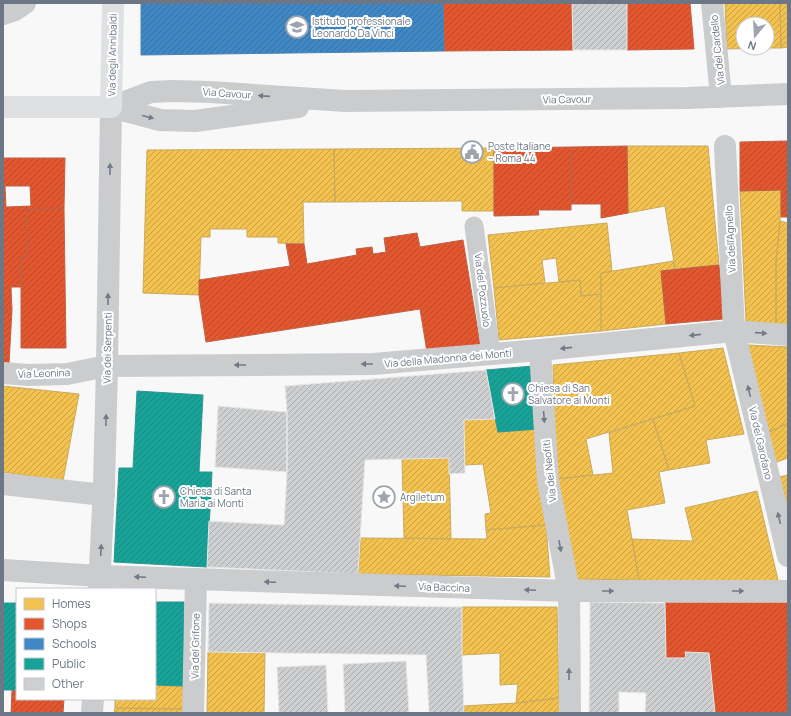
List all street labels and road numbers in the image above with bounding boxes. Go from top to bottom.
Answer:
street label: Via degli Annibaldi [104,14,120,96]
street label: Via del Cardello [706,14,728,86]
street label: Via Cavour [202,84,252,102]
street label: Via Cavour [543,92,592,106]
street label: Via dell'Agnello [721,205,739,273]
street label: Via del Pozzuolo [472,252,494,328]
street label: Via dei Serpenti [99,312,115,384]
street label: Via della Madonna dei Monti [384,345,512,371]
street label: Via Leonina [18,365,70,381]
street label: Via del Garofano [746,405,776,481]
street label: Via dei Neofiti [539,439,559,503]
street label: Via Baccina [418,579,470,595]
street label: Via del Grifone [187,613,203,679]

